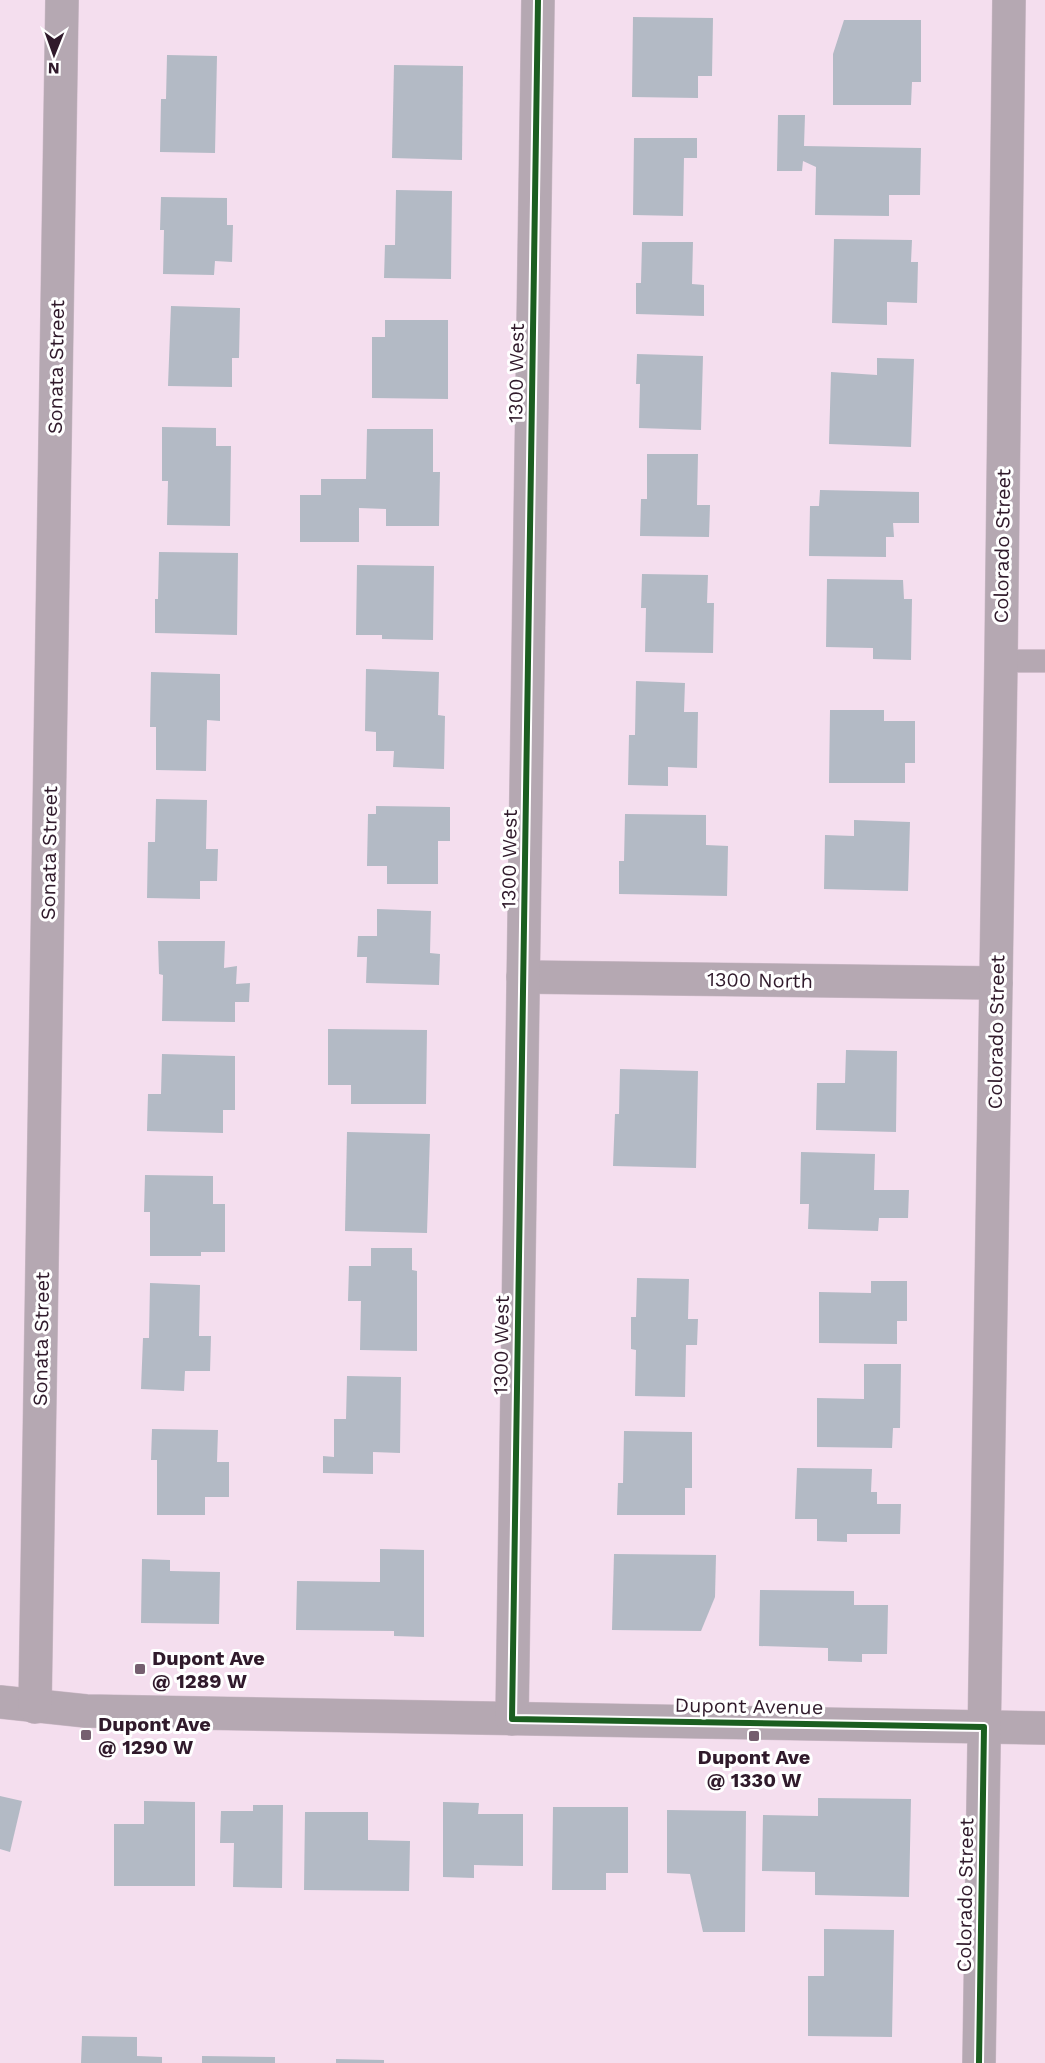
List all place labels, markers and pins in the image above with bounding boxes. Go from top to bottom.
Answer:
place label: Dupont Ave @ 1289 W [152,1646,265,1693]
marker: Dupont Ave @ 1289 W [133,1662,147,1676]
place label: Dupont Ave @ 1290 W [98,1712,211,1759]
marker: Dupont Ave @ 1290 W [79,1728,93,1742]
marker: Dupont Ave @ 1330 W [747,1729,761,1743]
place label: Dupont Ave @ 1330 W [698,1745,810,1792]

